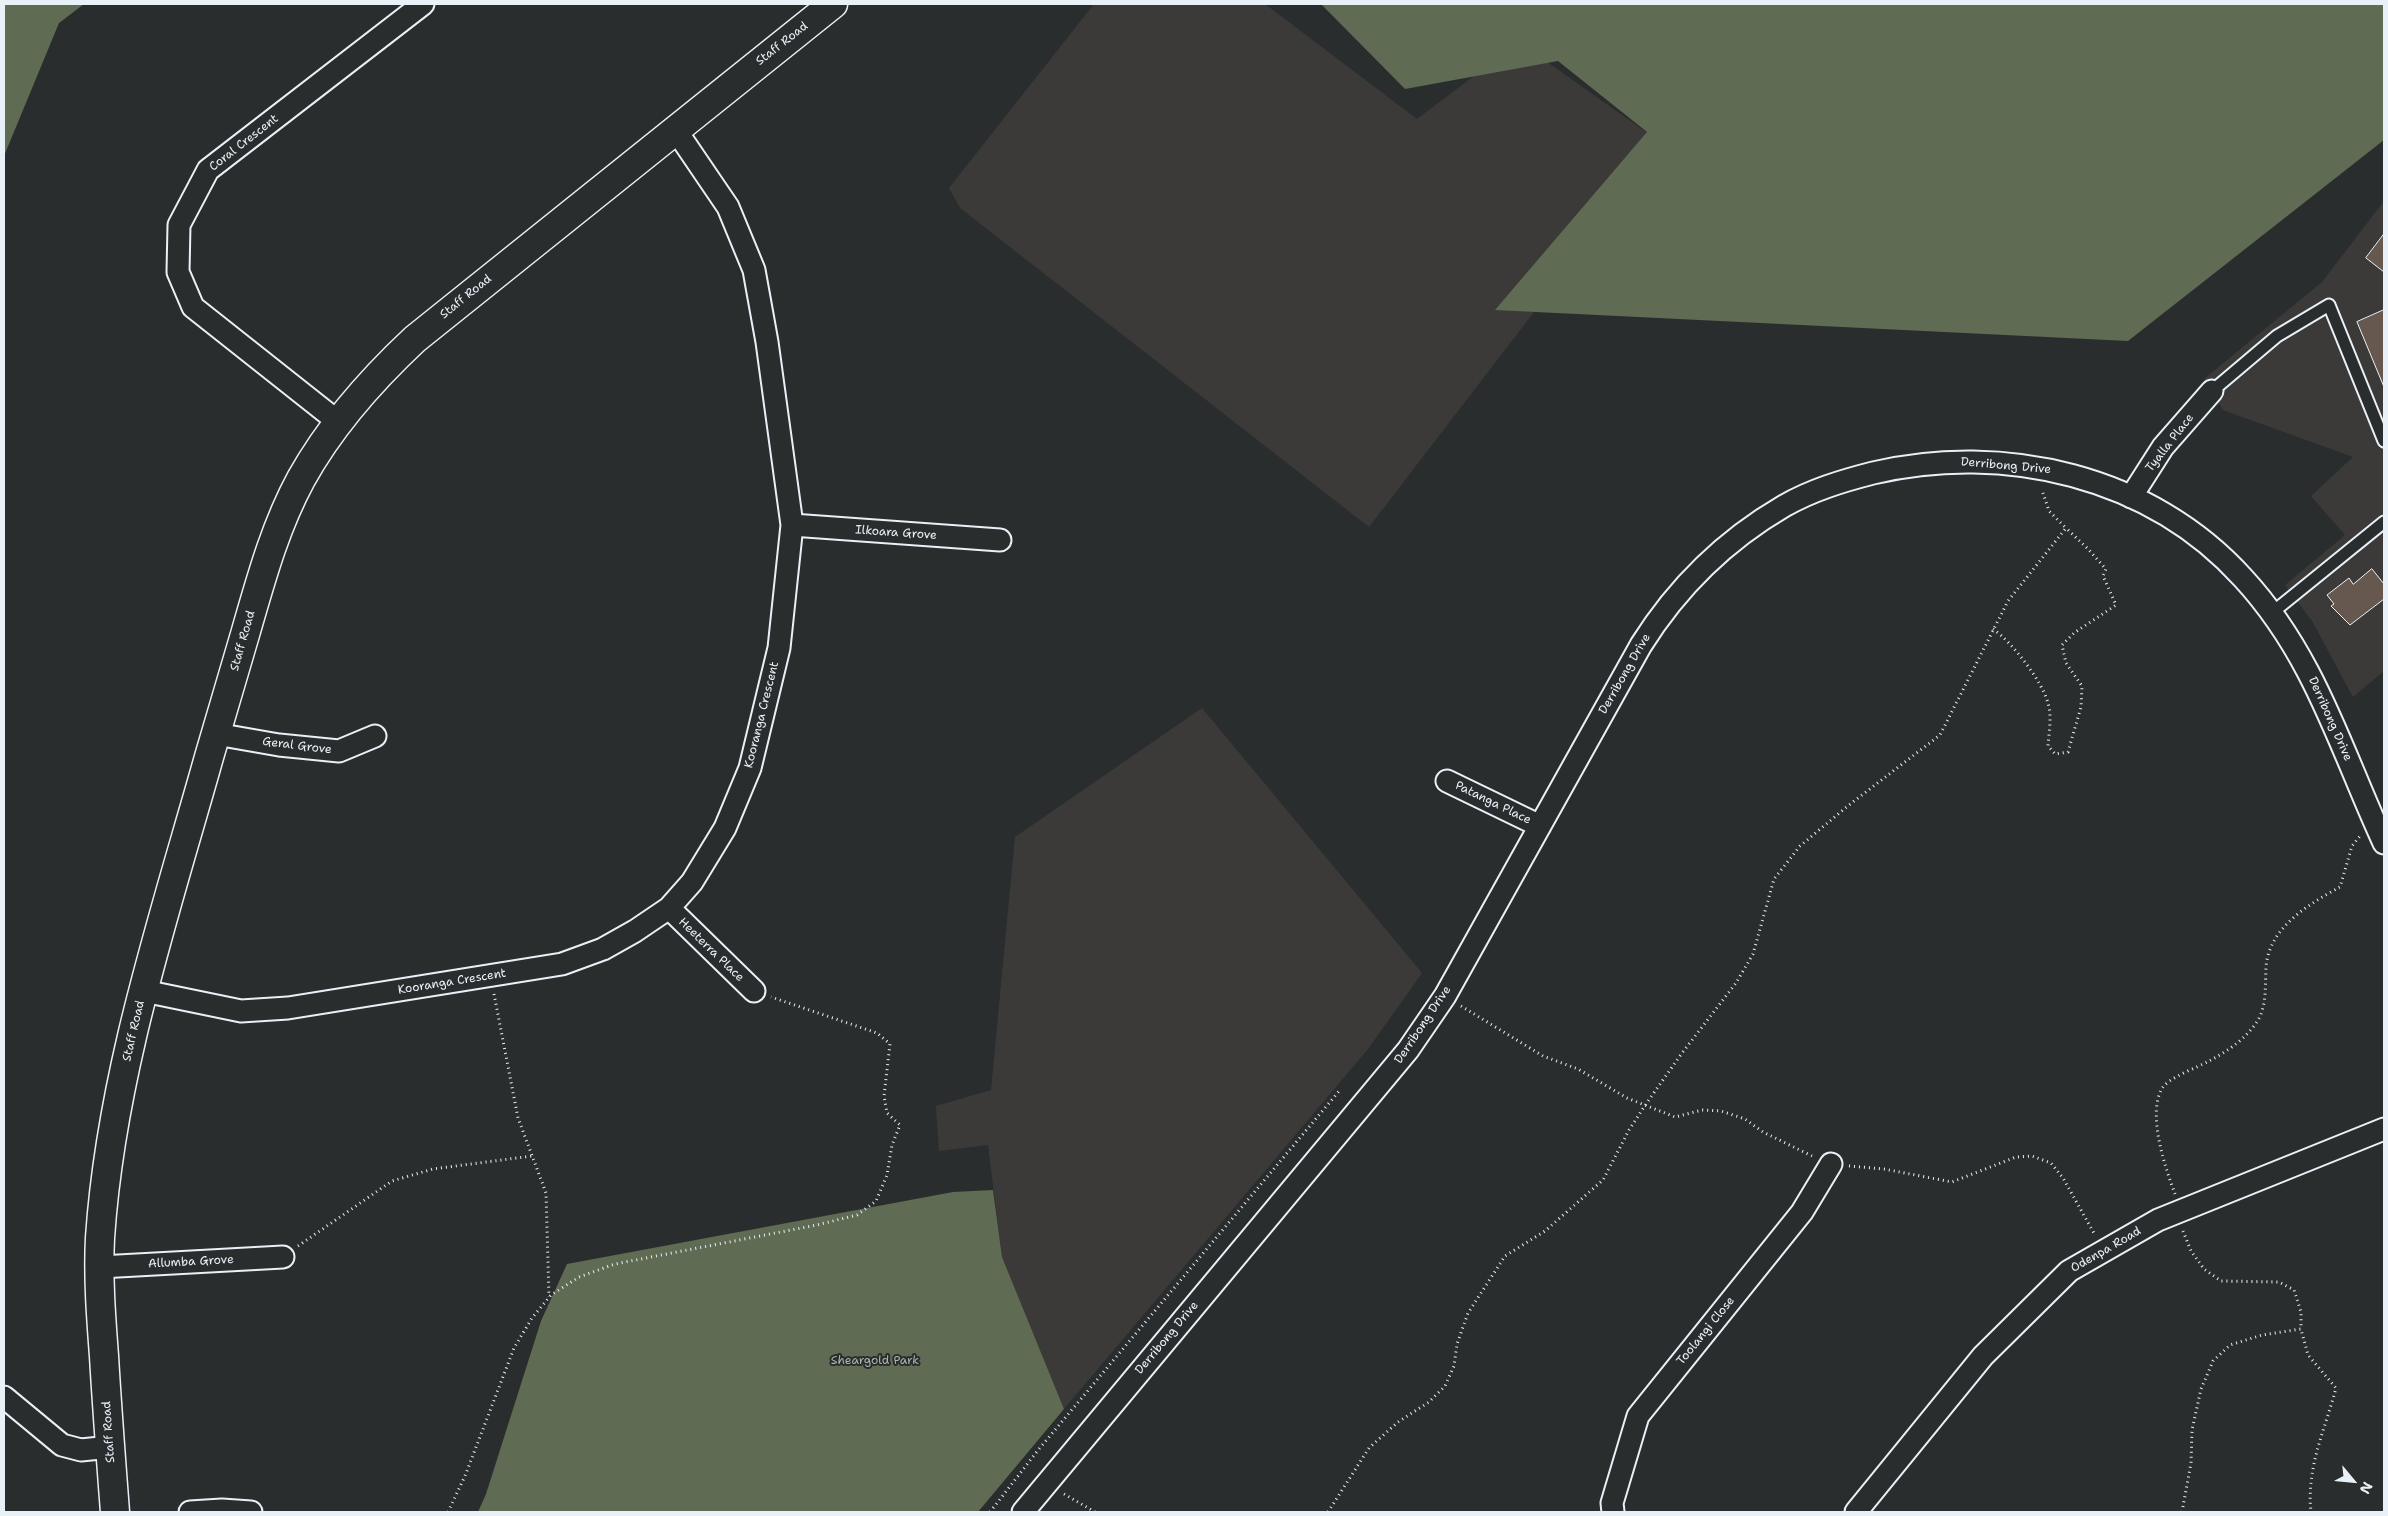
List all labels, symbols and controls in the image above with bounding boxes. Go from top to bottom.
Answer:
street label: Staff Road [753,19,811,69]
street label: Coral Crescent [207,112,281,174]
street label: Staff Road [437,272,495,322]
street label: Tyalla Place [2143,411,2197,475]
street label: Derribong Drive [1960,455,2052,477]
street label: Ilkoara Grove [855,523,937,543]
street label: Staff Road [228,609,258,673]
street label: Derribong Drive [1596,631,1654,717]
street label: Kooranga Crescent [742,660,782,770]
street label: Derribong Drive [2305,675,2355,763]
street label: Geral Grove [261,735,333,757]
street label: Patanga Place [1453,778,1533,828]
street label: Heeterra Place [675,915,747,985]
street label: Kooranga Crescent [397,966,507,998]
street label: Derribong Drive [1392,983,1454,1067]
street label: Staff Road [120,999,148,1063]
street label: Odenpa Road [2068,1224,2144,1276]
street label: Allumba Grove [148,1253,234,1271]
street label: Toolangi Close [1674,1294,1738,1368]
street label: Derribong Drive [1132,1299,1202,1377]
park label: Sheargold Park [831,1354,919,1368]
street label: Staff Road [100,1401,118,1463]
north arrow [2328,1456,2378,1506]
text: N [2356,1479,2377,1497]

